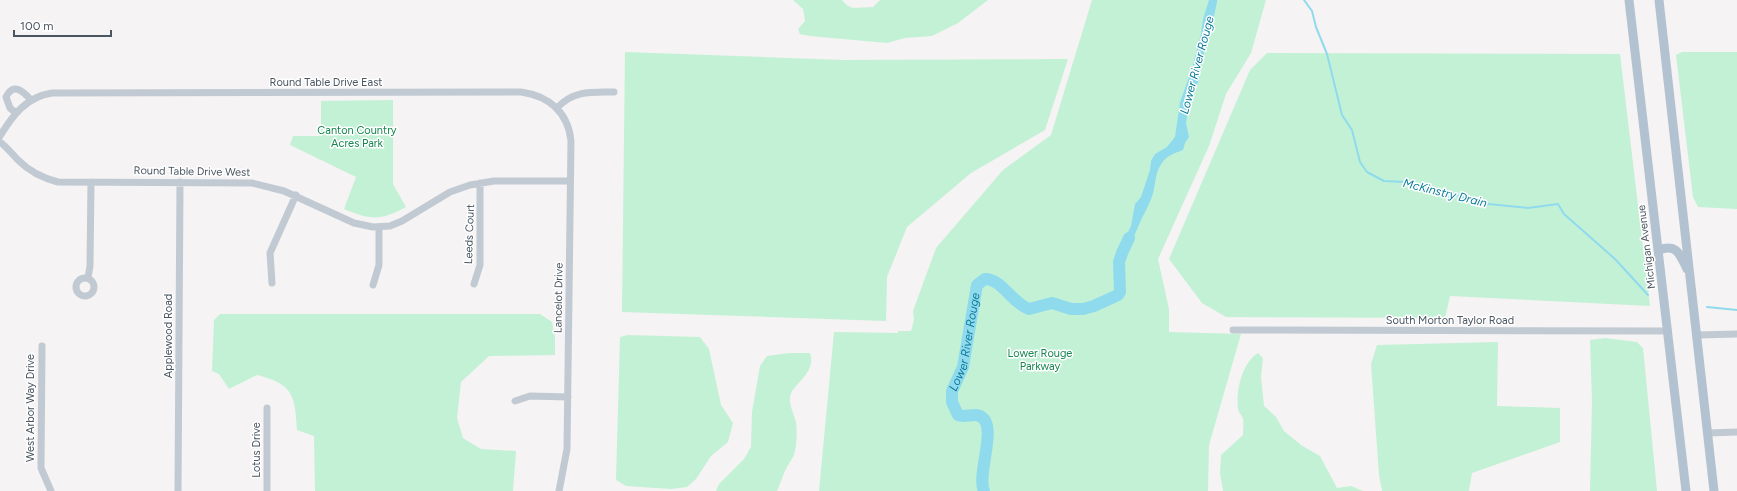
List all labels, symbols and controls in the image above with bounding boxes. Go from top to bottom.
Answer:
scale bar [14,12,111,38]
water label: Lower River Rouge [1177,14,1217,115]
text: 100 m [20,19,54,33]
street label: Round Table Drive East [270,76,382,89]
park label: Canton Country Acres Park [317,124,397,150]
street label: Round Table Drive West [133,164,251,179]
water label: McKinstry Drain [1402,176,1489,210]
street label: Leeds Court [462,204,477,264]
street label: Michigan Avenue [1635,204,1658,290]
street label: Lancelot Drive [551,263,566,333]
water label: Lower River Rouge [946,291,983,393]
street label: Applewood Road [162,294,175,378]
street label: South Morton Taylor Road [1386,314,1514,327]
park label: Lower Rouge Parkway [1008,347,1072,373]
street label: West Arbor Way Drive [24,354,37,462]
street label: Lotus Drive [250,422,263,478]

